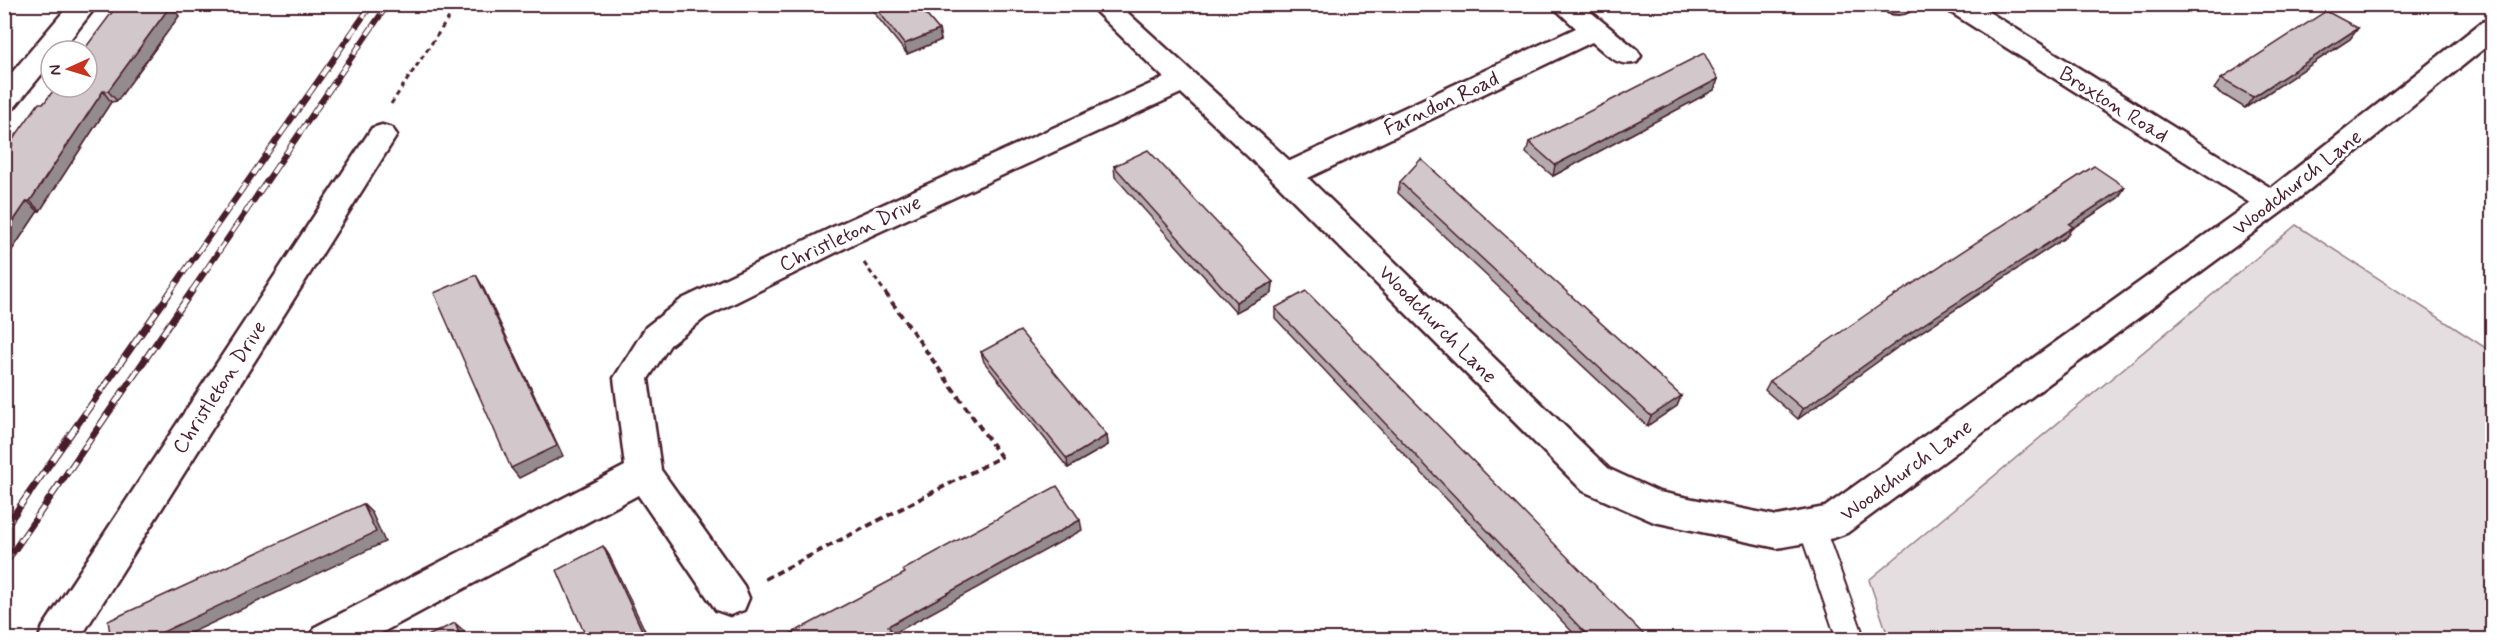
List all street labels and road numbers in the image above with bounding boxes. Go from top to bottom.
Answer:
street label: Broxton Road [2053,60,2174,150]
street label: Farndon Road [1379,65,1504,143]
street label: Woodchurch Lane [2227,123,2368,242]
street label: Christleton Drive [775,189,926,279]
street label: Woodchurch Lane [1372,259,1503,390]
street label: Christleton Drive [166,315,273,460]
street label: Woodchurch Lane [1835,413,1978,528]

